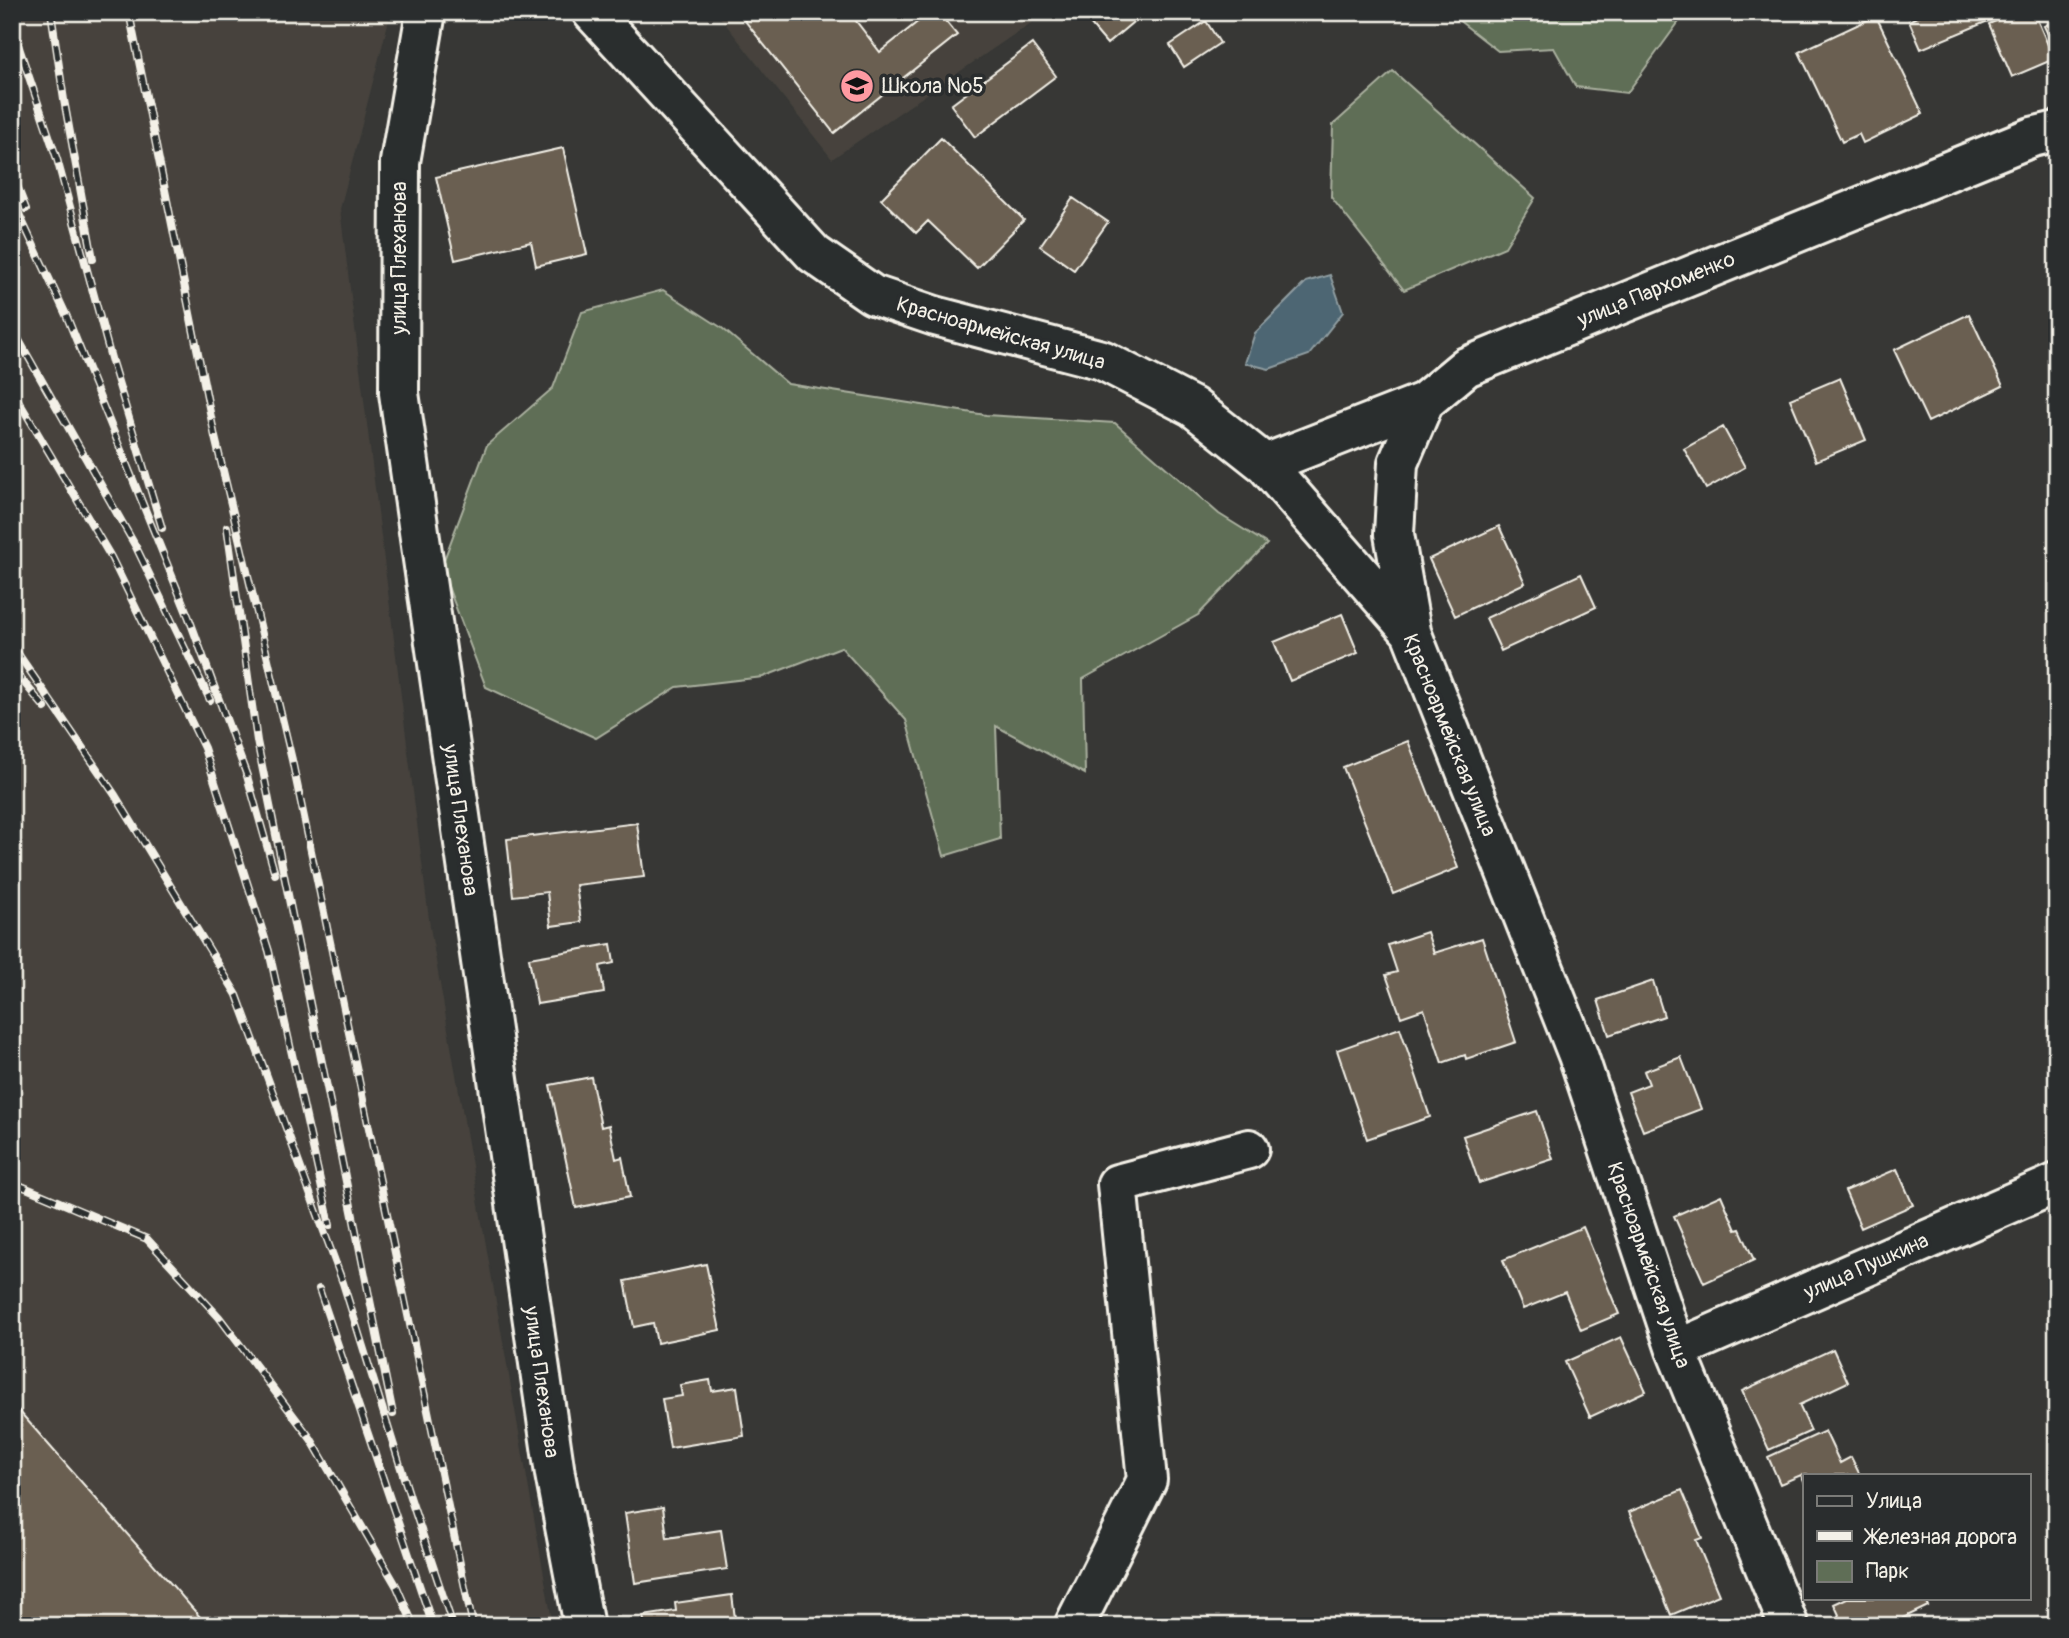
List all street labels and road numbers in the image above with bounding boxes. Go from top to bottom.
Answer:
street label: улица Плеханова [386,182,413,335]
street label: улица Пархоменко [1572,246,1739,334]
street label: Красноармейская улица [893,291,1108,376]
street label: Красноармейская улица [1397,630,1503,840]
street label: улица Плеханова [436,741,485,898]
street label: Красноармейская улица [1601,1159,1696,1372]
street label: улица Пушкина [1799,1227,1933,1306]
street label: улица Плеханова [517,1303,566,1460]

